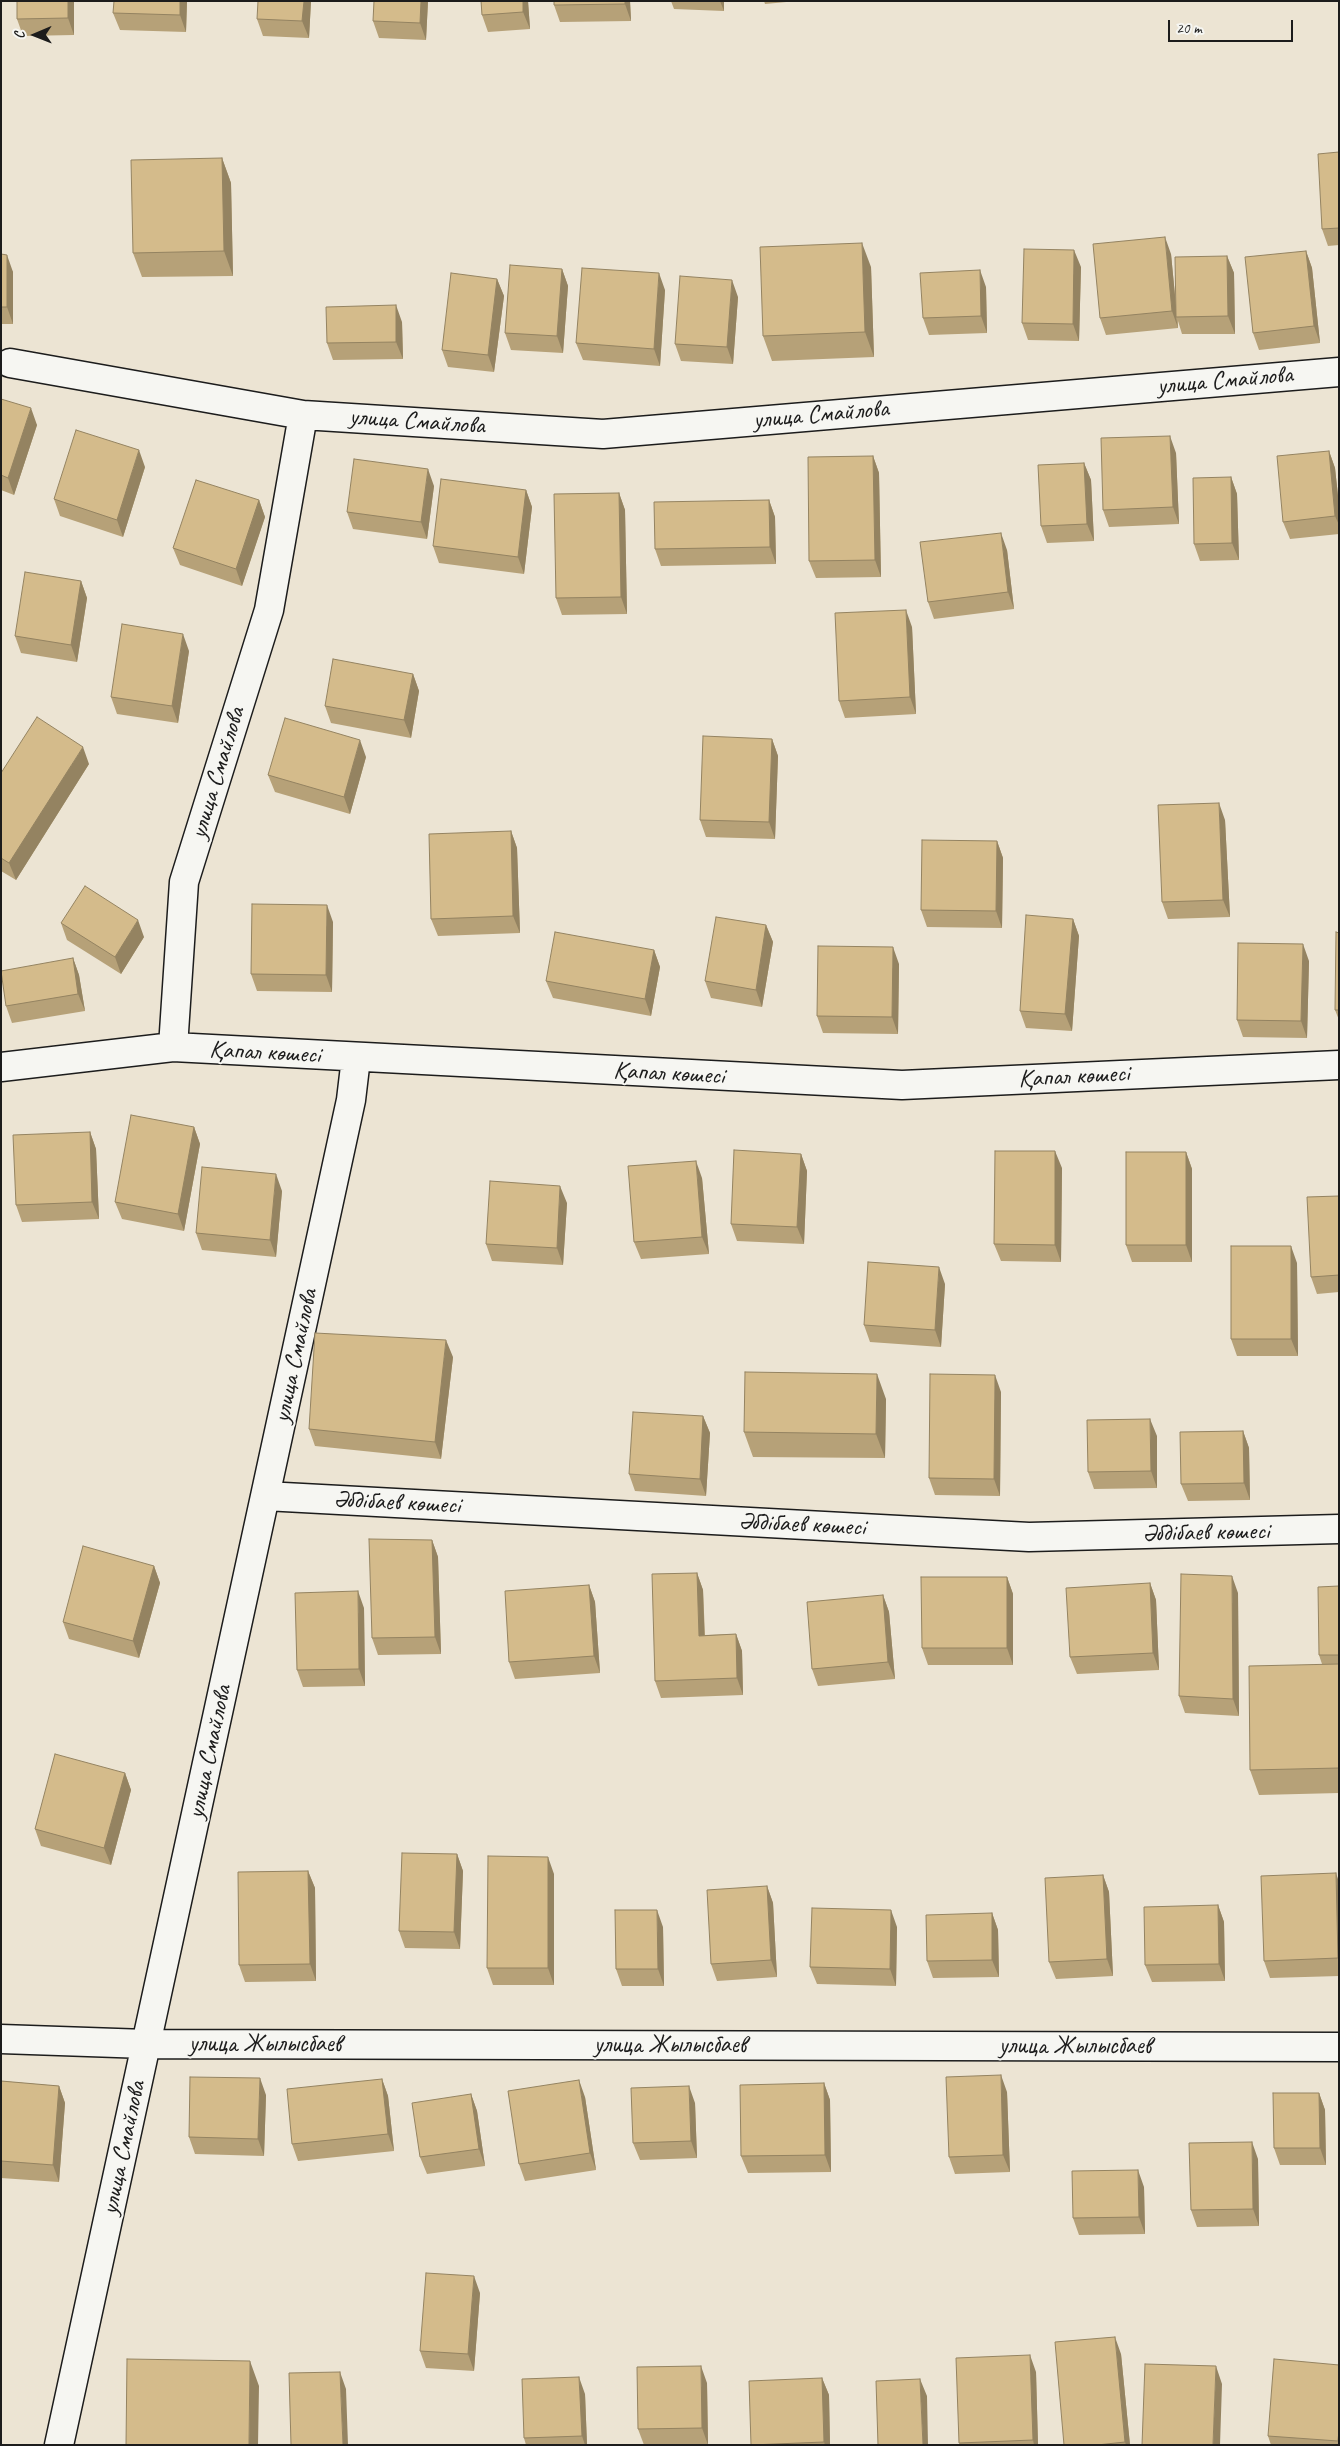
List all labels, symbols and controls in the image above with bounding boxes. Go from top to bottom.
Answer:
north arrow [10,10,60,60]
scale bar [1170,10,1295,42]
text: 20 m [1176,19,1202,38]
text: С [11,32,28,39]
street label: улица Смайлова [1156,360,1294,402]
street label: улица Смайлова [752,394,890,436]
street label: улица Смайлова [348,402,486,442]
street label: улица Смайлова [184,704,252,842]
street label: Қапал көшесі [209,1035,321,1071]
street label: Қапал көшесі [613,1056,725,1092]
street label: Қапал көшесі [1018,1059,1130,1095]
street label: улица Смайлова [267,1286,325,1426]
street label: Әбдібаев көшесі [333,1485,461,1521]
street label: Әбдібаев көшесі [738,1507,866,1543]
street label: Әбдібаев көшесі [1142,1517,1270,1549]
street label: улица Смайлова [181,1682,239,1822]
street label: улица Жылысбаев [189,2029,341,2059]
street label: улица Жылысбаев [594,2030,746,2060]
street label: улица Жылысбаев [999,2031,1151,2061]
street label: улица Смайлова [95,2078,153,2218]

